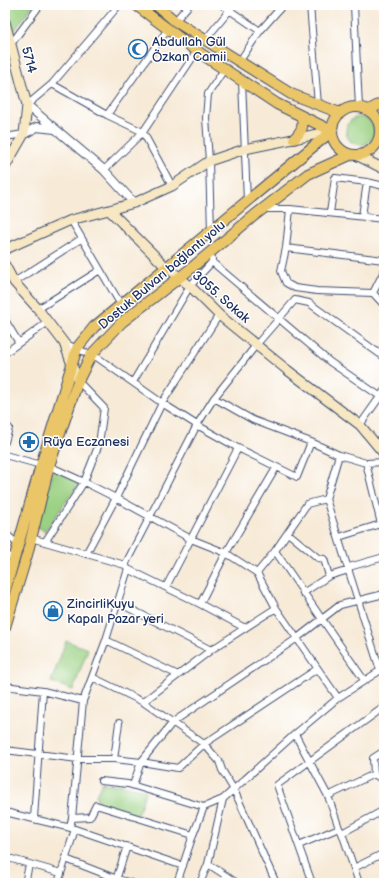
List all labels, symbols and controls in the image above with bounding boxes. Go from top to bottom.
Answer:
place label: Abdullah Gül Özkan Camii [152,34,226,65]
mosque icon: Abdullah Gül Özkan Camii [127,38,149,60]
street label: 5714 [18,45,40,75]
street label: Dostuk Bulvarı bağlantı yolu [95,217,229,333]
street label: 3055. Sokak [189,268,254,327]
pharmacy icon: Rüya Eczanesi [18,431,40,453]
place label: Rüya Eczanesi [43,434,129,450]
place label: ZincirliKuyu Kapalı Pazar yeri [66,596,164,627]
shop icon: ZincirliKuyu Kapalı Pazar yeri [42,600,64,622]

